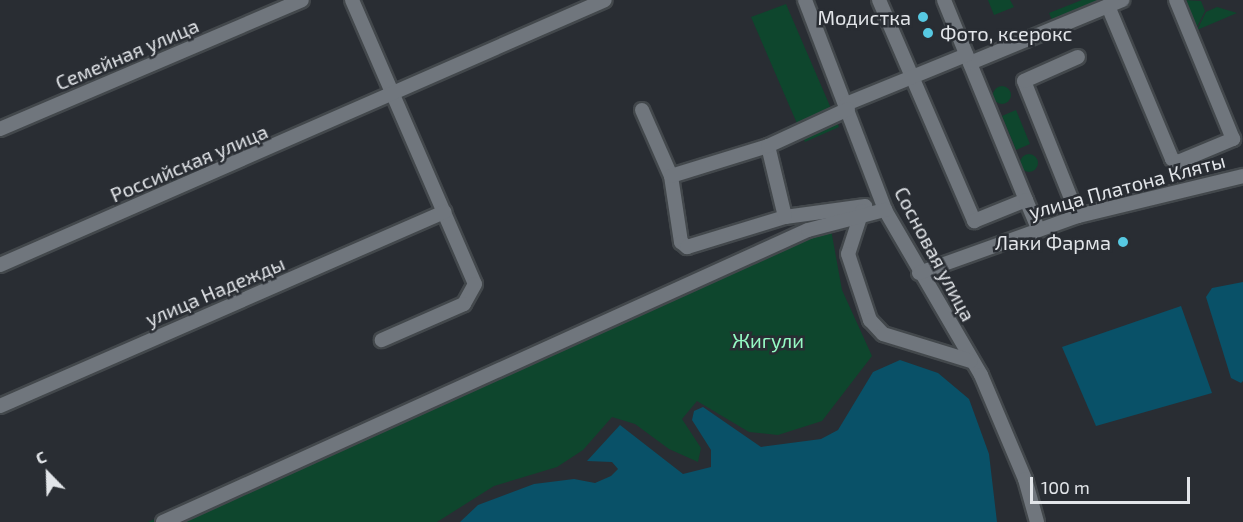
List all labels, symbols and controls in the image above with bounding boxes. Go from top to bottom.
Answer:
place label: Модистка [817,5,911,29]
marker: Модистка [916,10,930,24]
street label: Семейная улица [52,13,202,95]
place label: Фото, ксерокс [940,21,1072,45]
marker: Фото, ксерокс [921,26,935,40]
street label: Российская улица [107,119,271,207]
street label: улица Платона Кляты [1026,148,1228,224]
street label: Сосновая улица [889,183,981,325]
place label: Лаки Фарма [995,230,1111,254]
marker: Лаки Фарма [1116,235,1130,249]
street label: улица Надежды [142,251,288,331]
park label: Жигули [732,328,804,352]
north arrow [18,444,78,504]
text: С [33,446,49,468]
scale bar [1033,465,1194,503]
text: 100 m [1041,476,1090,498]

